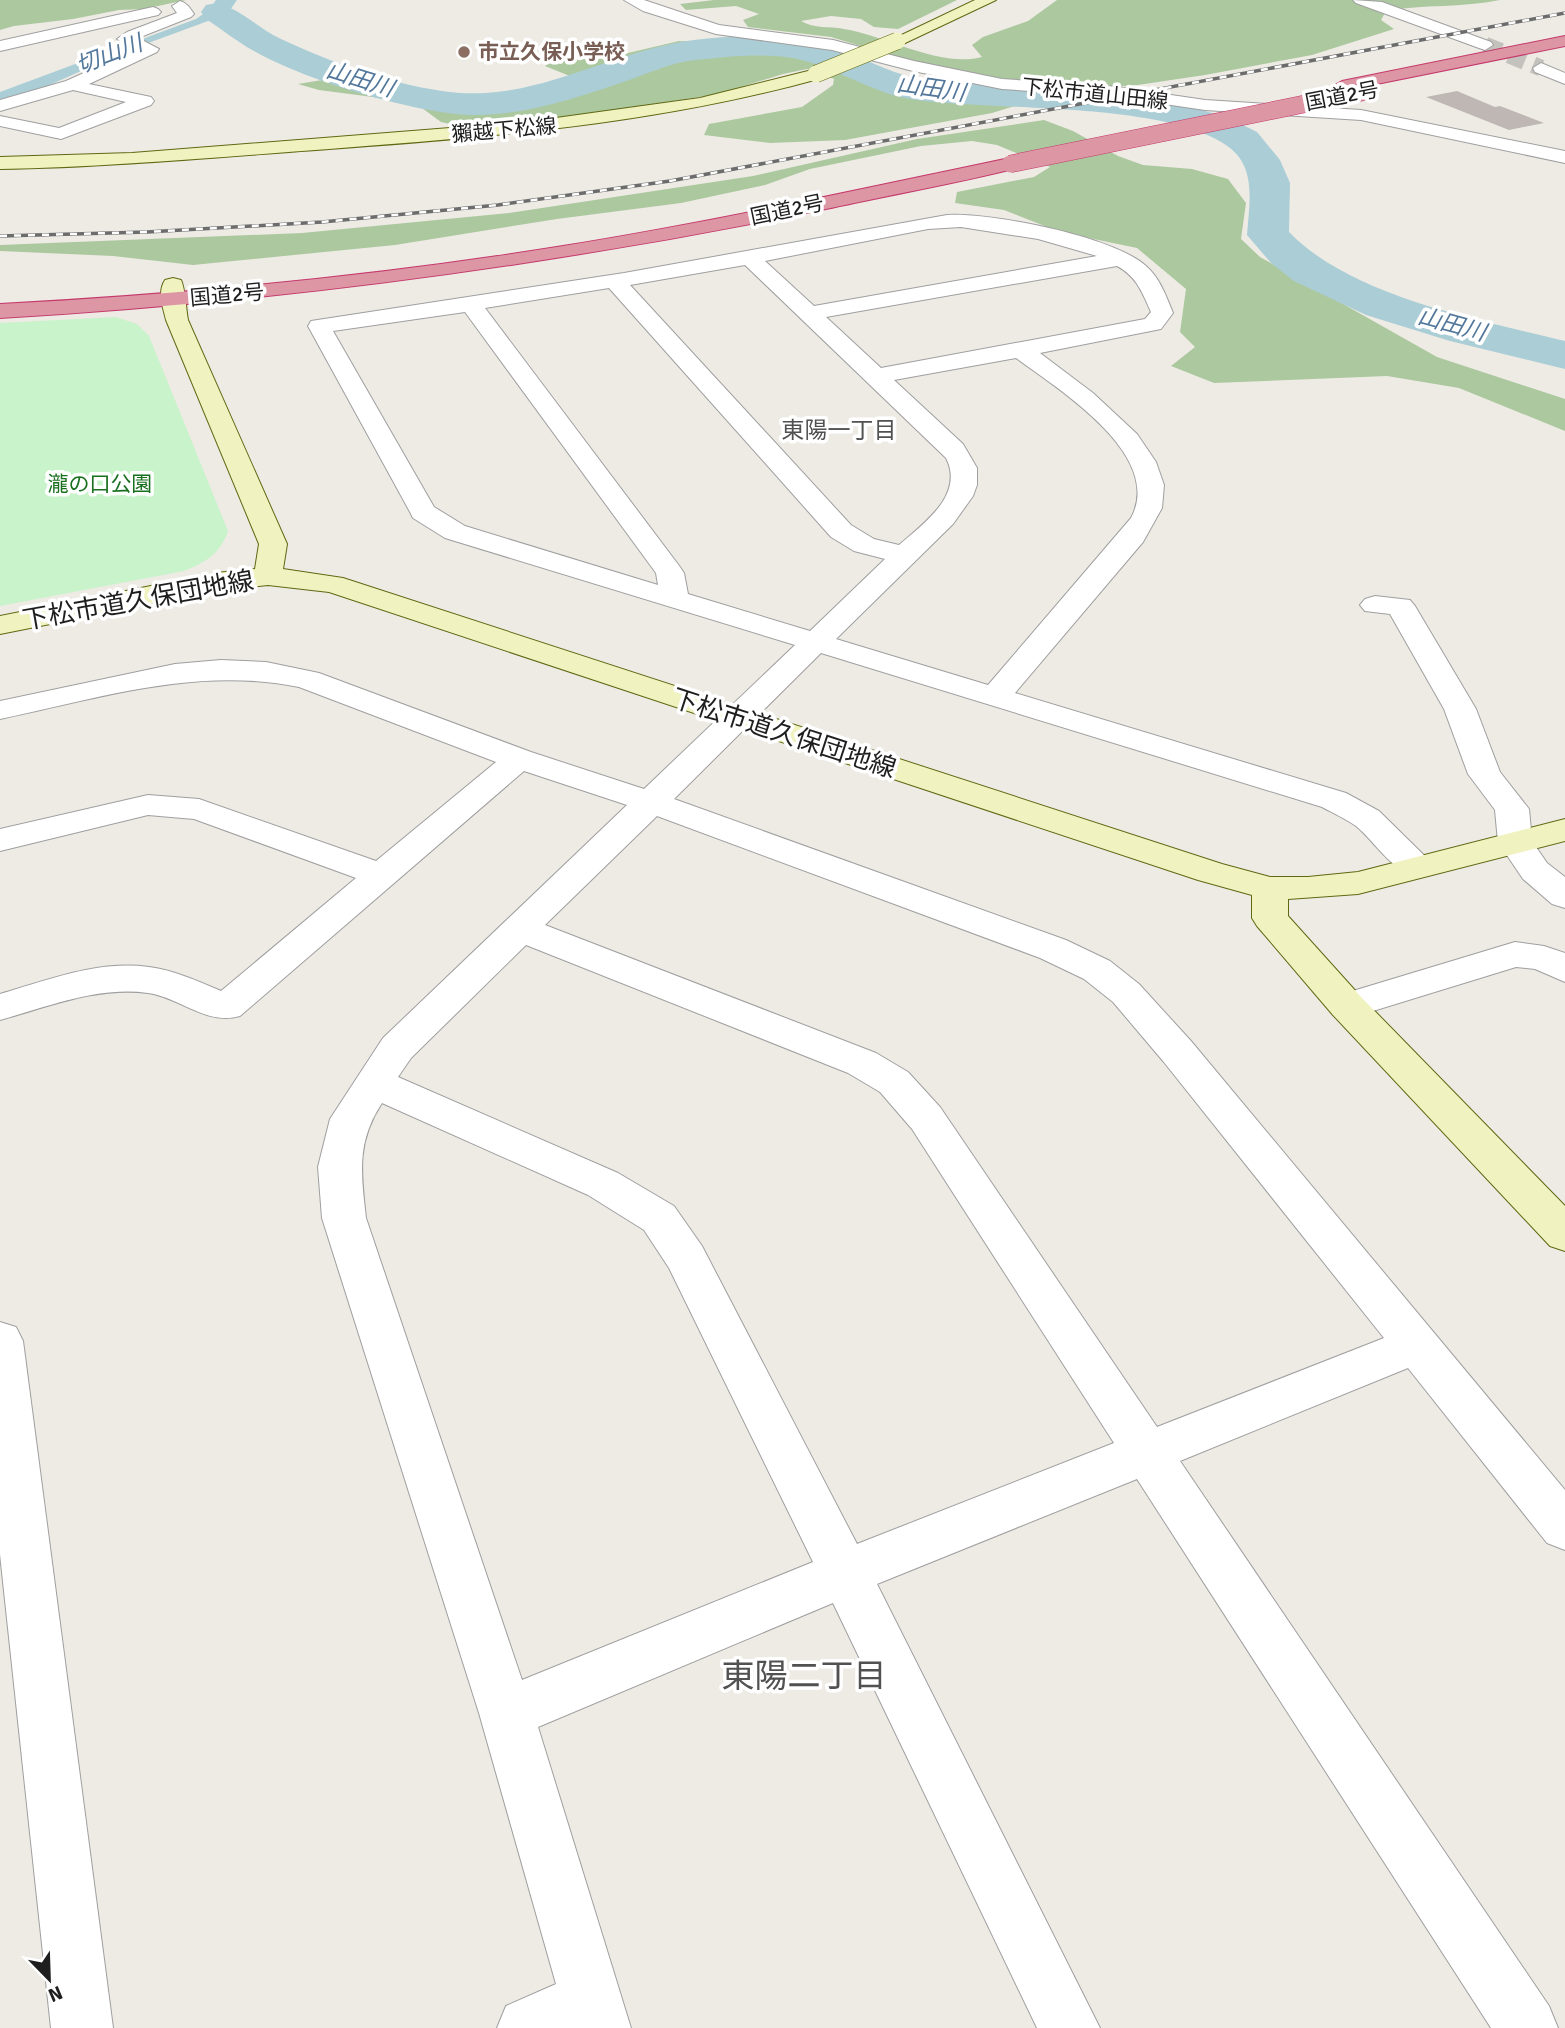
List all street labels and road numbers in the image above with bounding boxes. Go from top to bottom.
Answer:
street label: 下松市道山田線 [1021,73,1169,115]
street label: 国道2号 [1303,76,1381,116]
street label: 獺越下松線 [451,112,557,148]
street label: 国道2号 [748,190,826,230]
street label: 国道2号 [189,279,265,311]
street label: 下松市道久保団地線 [20,565,256,637]
street label: 下松市道久保団地線 [667,683,900,785]

